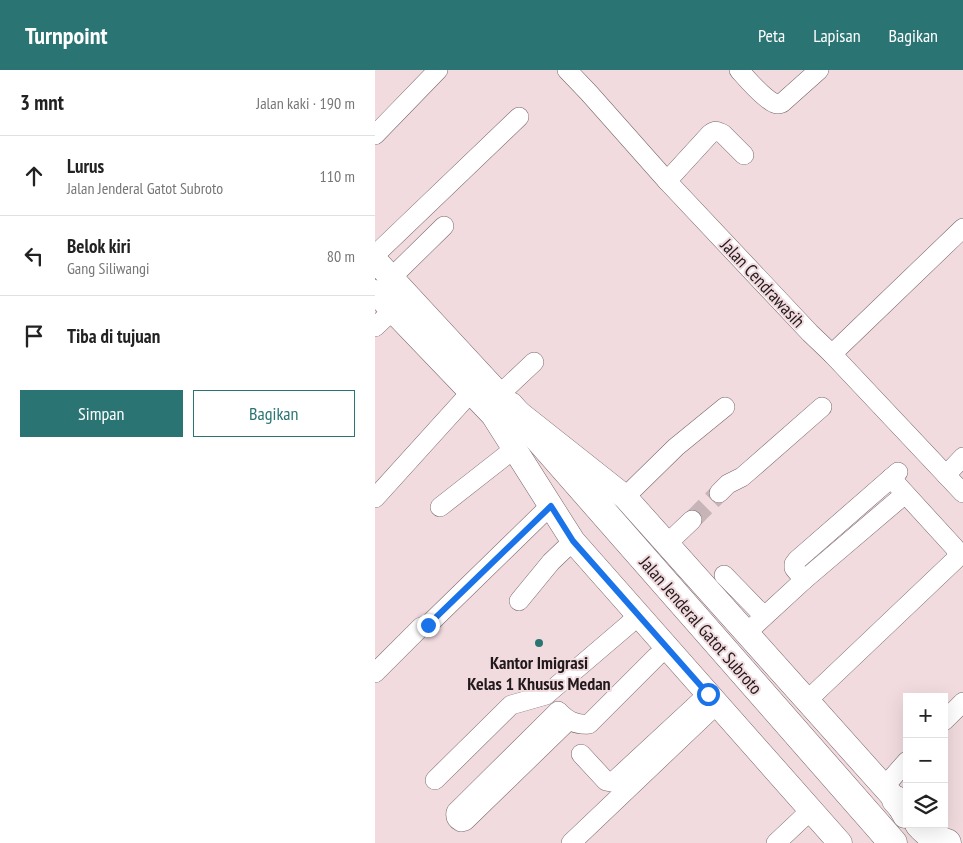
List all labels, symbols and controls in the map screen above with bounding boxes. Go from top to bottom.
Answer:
text: Turnpoint [25,20,107,51]
text: Peta [758,24,785,47]
text: Lapisan [813,24,861,47]
text: Bagikan [889,24,938,47]
text: 3 mnt [20,89,64,116]
text: Jalan kaki · 190 m [256,93,355,113]
text: Lurus [67,154,104,178]
icon: ahead [20,162,48,190]
text: 110 m [320,166,355,186]
text: Jalan Jenderal Gatot Subroto [67,178,223,198]
street label: Jalan Cendrawasih [715,233,810,332]
text: Belok kiri [67,234,131,258]
icon: left [20,242,48,270]
text: 80 m [327,246,355,266]
text: Gang Siliwangi [67,258,149,278]
icon: arrive [20,322,48,350]
text: Tiba di tujuan [67,324,160,348]
button: Simpan [20,390,183,437]
button: Bagikan [193,390,355,437]
street label: Jalan Jenderal Gatot Subroto [634,550,767,699]
route end [417,614,440,637]
marker: Kantor Imigrasi Kelas 1 Khusus Medan [533,637,545,649]
place label: Kantor Imigrasi Kelas 1 Khusus Medan [467,651,611,695]
route start [697,683,720,706]
map controls [903,693,948,828]
button: + [903,693,948,738]
button: − [903,738,948,783]
button: layers [903,783,948,828]

